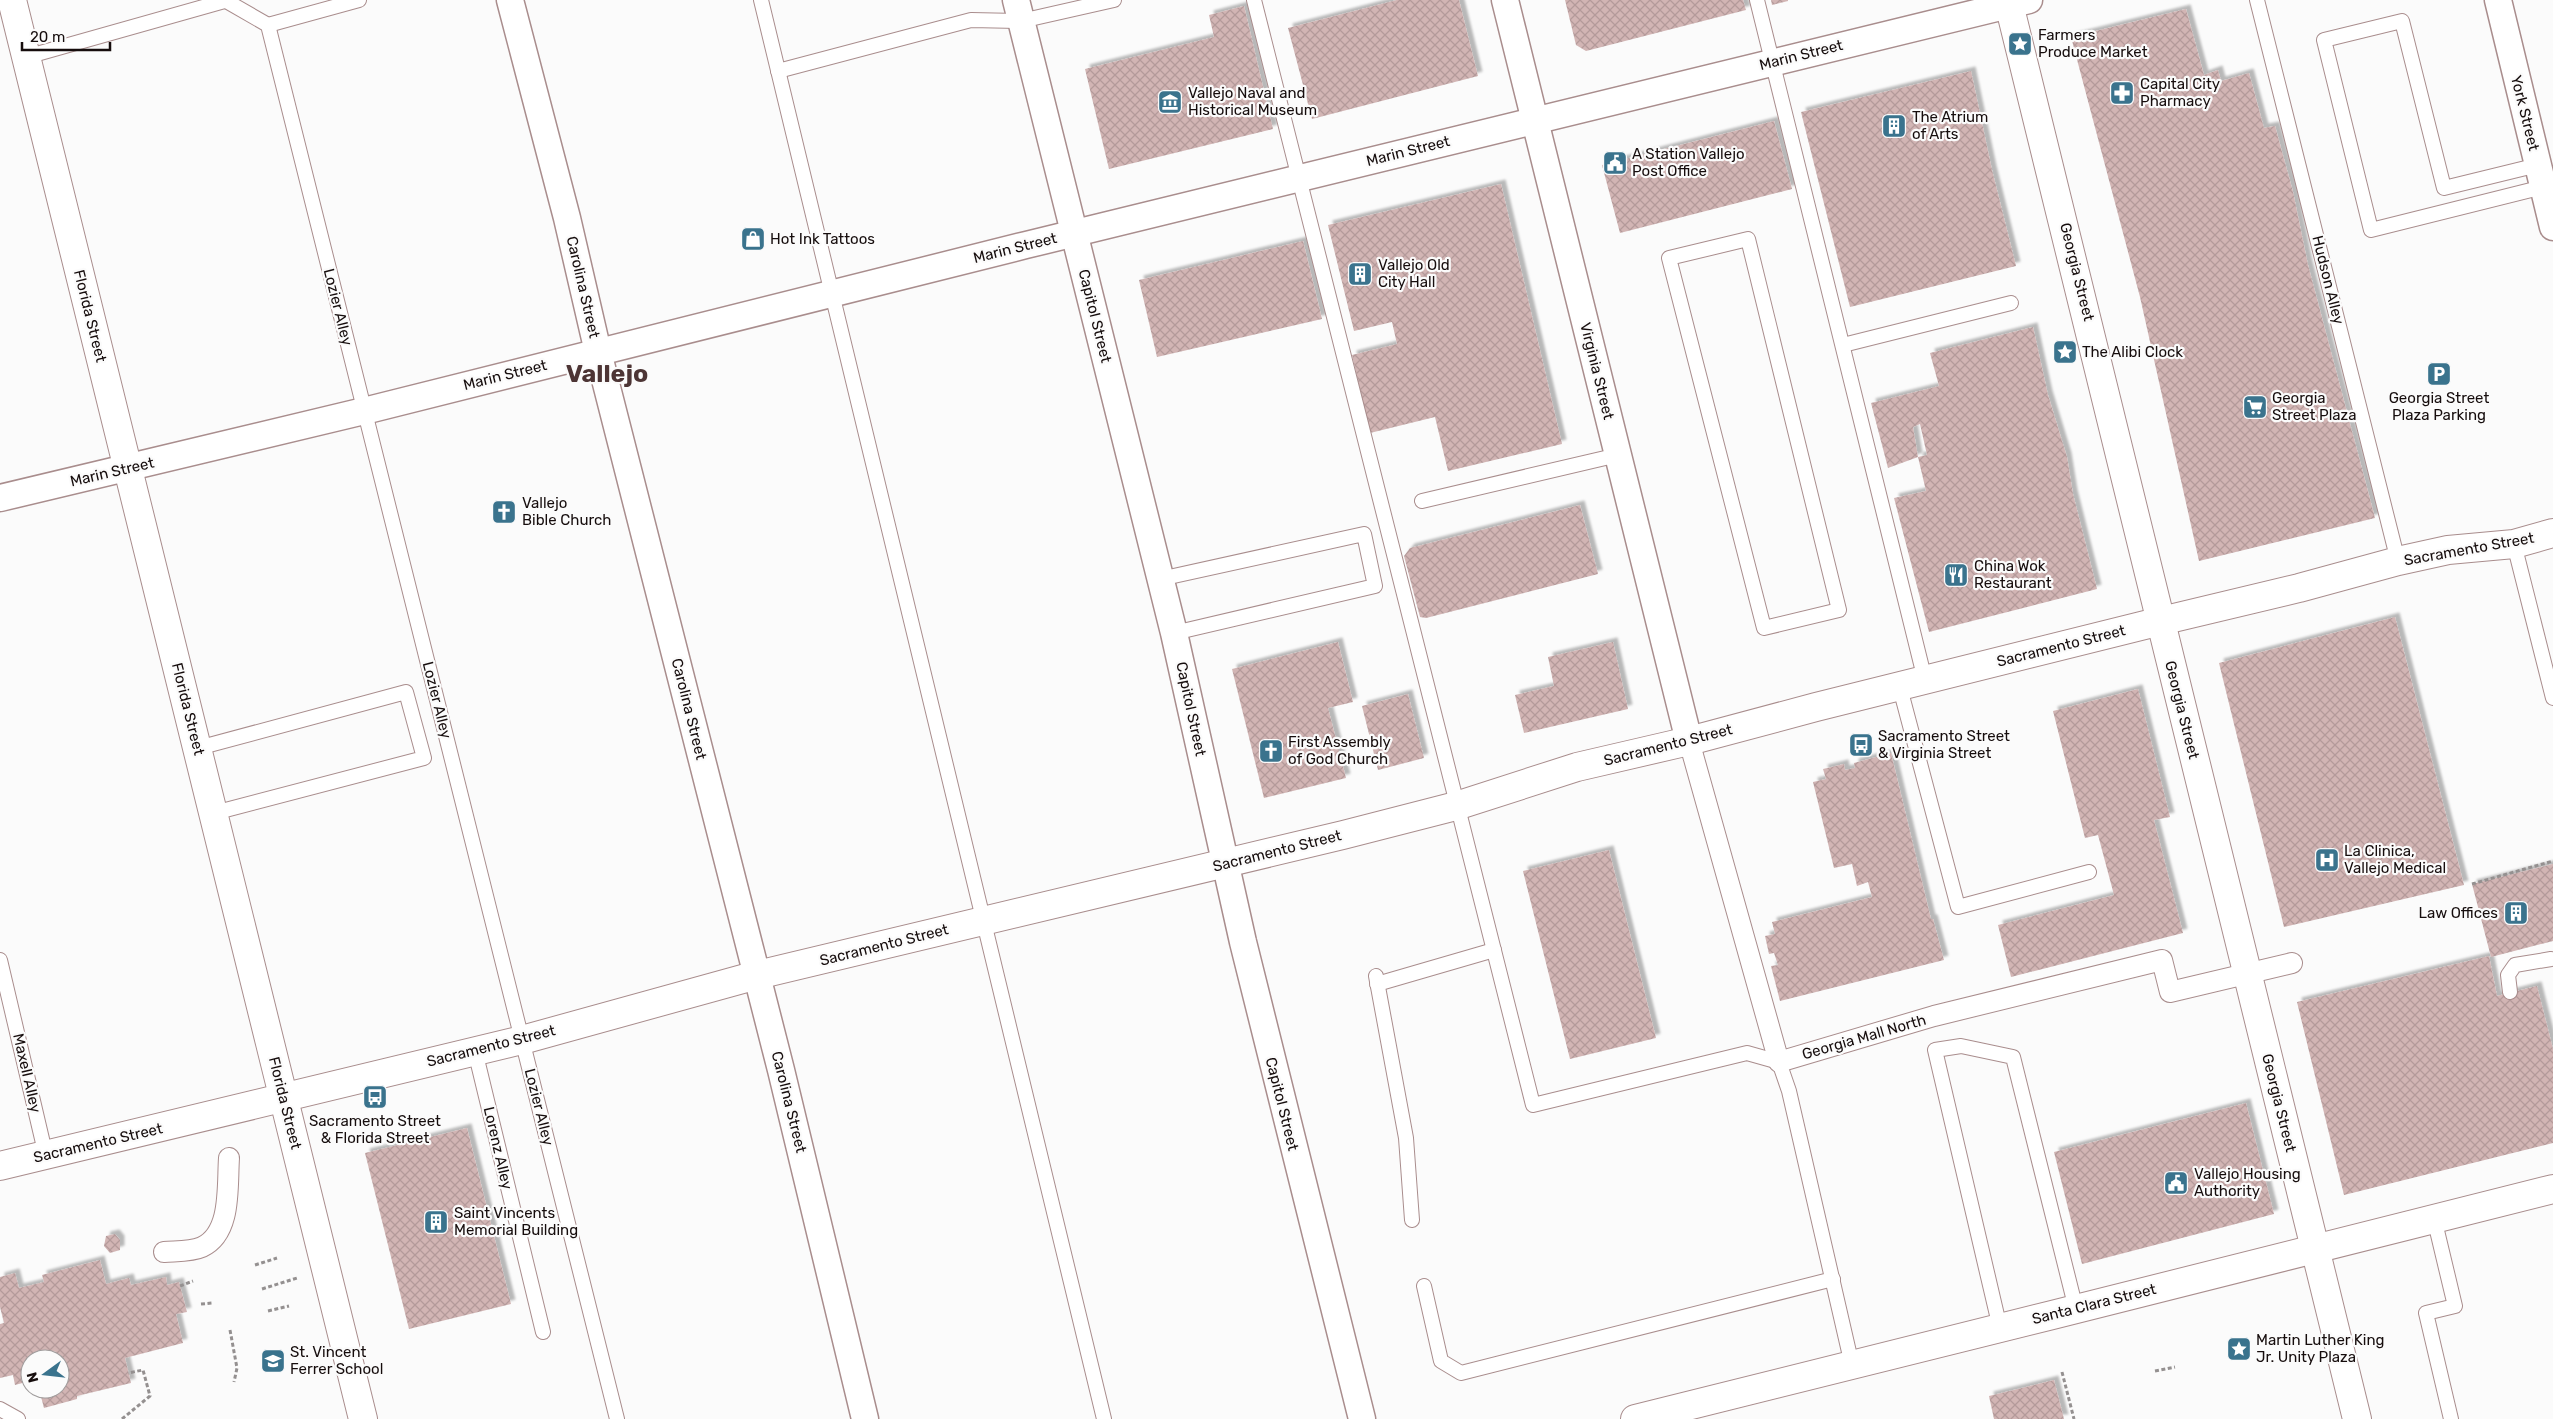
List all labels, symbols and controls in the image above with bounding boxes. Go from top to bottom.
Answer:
scale bar [22,20,110,52]
place label: Farmers Produce Market [2038,26,2148,61]
text: 20 m [30,28,65,46]
place icon: Farmers Produce Market [2007,31,2033,57]
street label: Marin Street [1757,36,1845,74]
street label: York Street [2507,73,2543,153]
place label: Capital City Pharmacy [2140,75,2220,110]
pharmacy icon: Capital City Pharmacy [2109,80,2135,106]
place label: Vallejo Naval and Historical Museum [1188,84,1317,119]
museum icon: Vallejo Naval and Historical Museum [1157,89,1183,115]
place label: The Atrium of Arts [1912,108,1988,143]
building icon: The Atrium of Arts [1881,113,1907,139]
street label: Marin Street [1364,132,1452,170]
place label: A Station Vallejo Post Office [1632,145,1745,180]
public building icon: A Station Vallejo Post Office [1602,150,1628,176]
street label: Georgia Street [2056,221,2098,323]
shop icon: Hot Ink Tattoos [740,226,766,252]
street label: Marin Street [971,229,1059,267]
place label: Hot Ink Tattoos [770,230,875,248]
street label: Carolina Street [563,234,604,340]
street label: Hudson Alley [2308,234,2348,326]
place label: Vallejo Old City Hall [1378,256,1450,291]
building icon: Vallejo Old City Hall [1347,261,1373,287]
street label: Lozier Alley [320,267,356,347]
street label: Capitol Street [1075,267,1115,365]
street label: Florida Street [70,268,110,364]
street label: Virginia Street [1576,321,1618,422]
place icon: The Alibi Clock [2052,339,2078,365]
place label: The Alibi Clock [2082,343,2183,361]
street label: Marin Street [461,356,549,394]
district label: Vallejo [566,359,648,388]
parking icon: Georgia Street Plaza Parking [2426,361,2452,387]
place label: Georgia Street Plaza [2272,389,2357,424]
place label: Georgia Street Plaza Parking [2389,389,2489,424]
supermarket icon: Georgia Street Plaza [2242,394,2268,420]
street label: Marin Street [68,454,156,490]
place label: Vallejo Bible Church [522,494,611,529]
church icon: Vallejo Bible Church [491,499,517,525]
street label: Sacramento Street [2402,529,2536,569]
place label: China Wok Restaurant [1974,557,2052,592]
restaurant icon: China Wok Restaurant [1943,562,1969,588]
street label: Sacramento Street [1995,621,2127,671]
street label: Carolina Street [668,656,710,762]
street label: Georgia Street [2161,659,2203,761]
street label: Lozier Alley [419,660,455,740]
street label: Capitol Street [1172,660,1210,758]
street label: Florida Street [168,661,208,757]
street label: Sacramento Street [1602,720,1734,770]
place label: Sacramento Street & Virginia Street [1878,727,2010,762]
bus stop icon: Sacramento Street & Virginia Street [1848,732,1874,758]
place label: First Assembly of God Church [1288,733,1391,768]
church icon: First Assembly of God Church [1258,738,1284,764]
street label: Sacramento Street [1211,826,1343,876]
place label: La Clinica, Vallejo Medical [2344,842,2446,877]
hospital icon: La Clinica, Vallejo Medical [2314,847,2340,873]
building icon: Law Offices [2503,900,2529,926]
place label: Law Offices [2419,904,2498,922]
street label: Sacramento Street [818,920,950,970]
street label: Georgia Mall North [1800,1011,1928,1063]
street label: Sacramento Street [425,1021,557,1071]
street label: Maxell Alley [9,1032,45,1114]
street label: Carolina Street [768,1049,810,1155]
street label: Georgia Street [2258,1052,2300,1154]
street label: Florida Street [265,1055,305,1151]
street label: Capitol Street [1262,1055,1302,1153]
street label: Lozier Alley [521,1067,557,1147]
bus stop icon: Sacramento Street & Florida Street [362,1084,388,1110]
street label: Lorenz Alley [480,1105,516,1191]
place label: Sacramento Street & Florida Street [309,1112,441,1147]
street label: Sacramento Street [32,1119,164,1167]
place label: Vallejo Housing Authority [2194,1165,2301,1200]
public building icon: Vallejo Housing Authority [2163,1170,2189,1196]
place label: Saint Vincents Memorial Building [454,1204,578,1239]
building icon: Saint Vincents Memorial Building [423,1209,449,1235]
street label: Santa Clara Street [2030,1280,2158,1328]
place label: Martin Luther King Jr. Unity Plaza [2256,1331,2385,1366]
place icon: Martin Luther King Jr. Unity Plaza [2226,1336,2252,1362]
place label: St. Vincent Ferrer School [290,1343,383,1378]
school or university icon: St. Vincent Ferrer School [260,1348,286,1374]
north arrow [20,1349,70,1399]
text: N [23,1370,42,1384]

